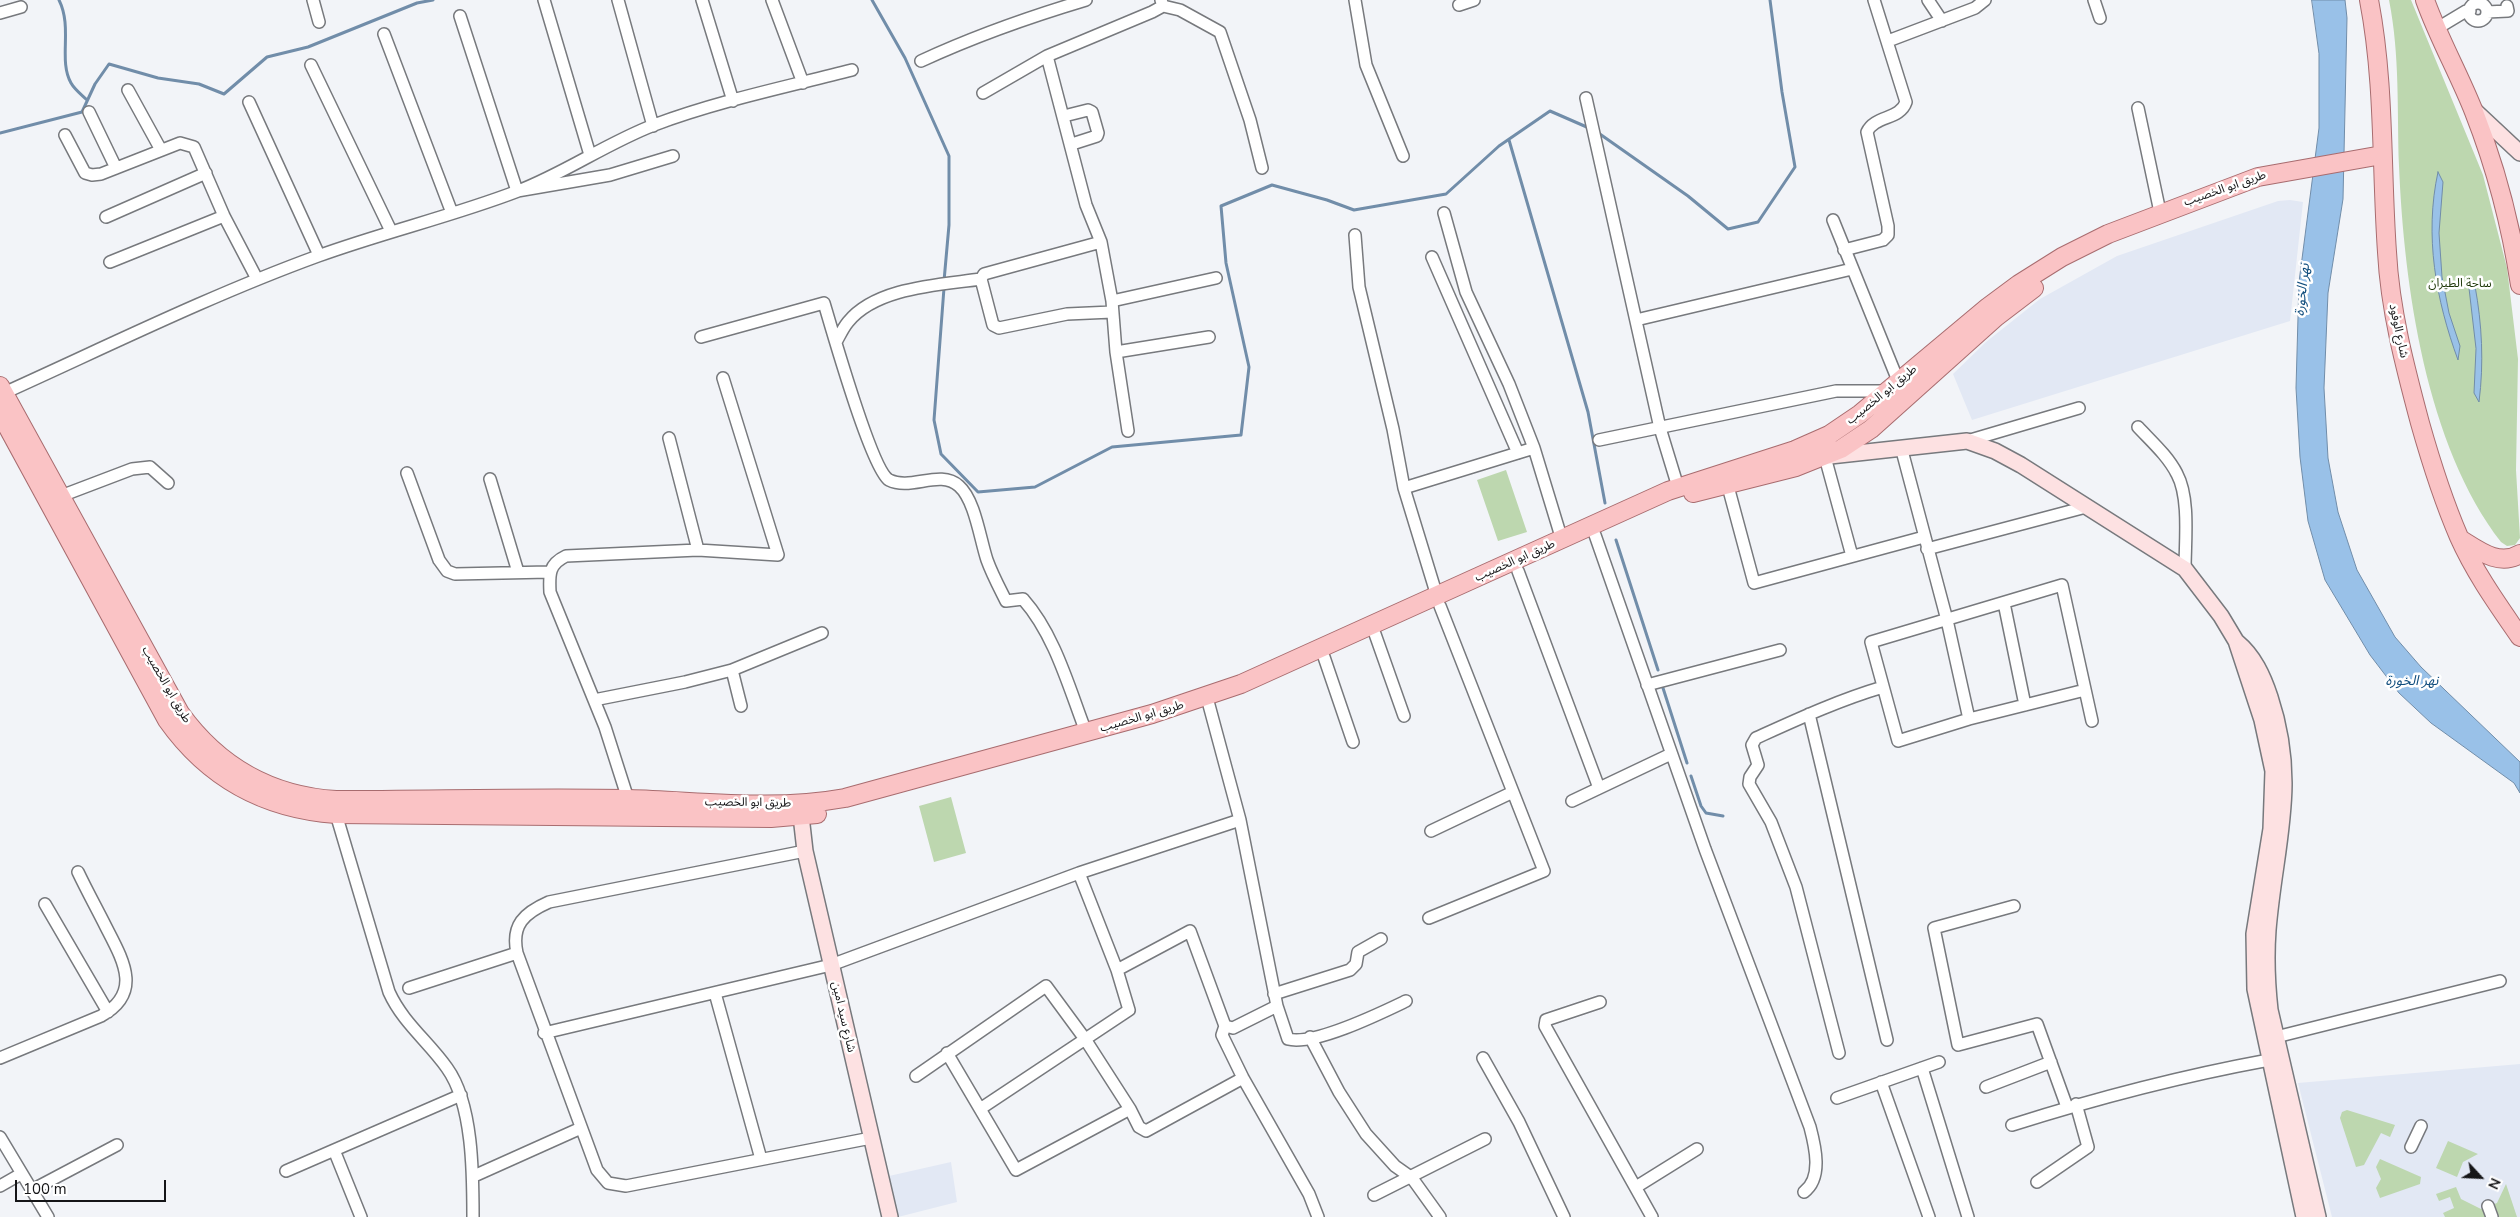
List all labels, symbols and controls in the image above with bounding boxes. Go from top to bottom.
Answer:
street label: طريق ابو الخصيب [2182,168,2268,210]
water label: نهر الخورة [2292,263,2314,317]
park label: ساحة الطيران [2428,277,2492,291]
street label: شارع الوفود [2385,303,2411,359]
street label: طريق ابو الخصيب [1844,362,1920,428]
street label: طريق ابو الخصيب [1473,537,1557,585]
street label: طريق ابو الخصيب [138,644,194,726]
water label: نهر الخورة [2386,674,2438,690]
street label: طريق ابو الخصيب [1099,698,1185,736]
street label: طريق ابو الخصيب [705,795,791,811]
street label: شارع سيد امين [828,980,858,1054]
north arrow [2455,1152,2505,1202]
scale bar [18,1170,169,1202]
text: N [2483,1175,2505,1192]
text: 100 m [23,1179,67,1199]

